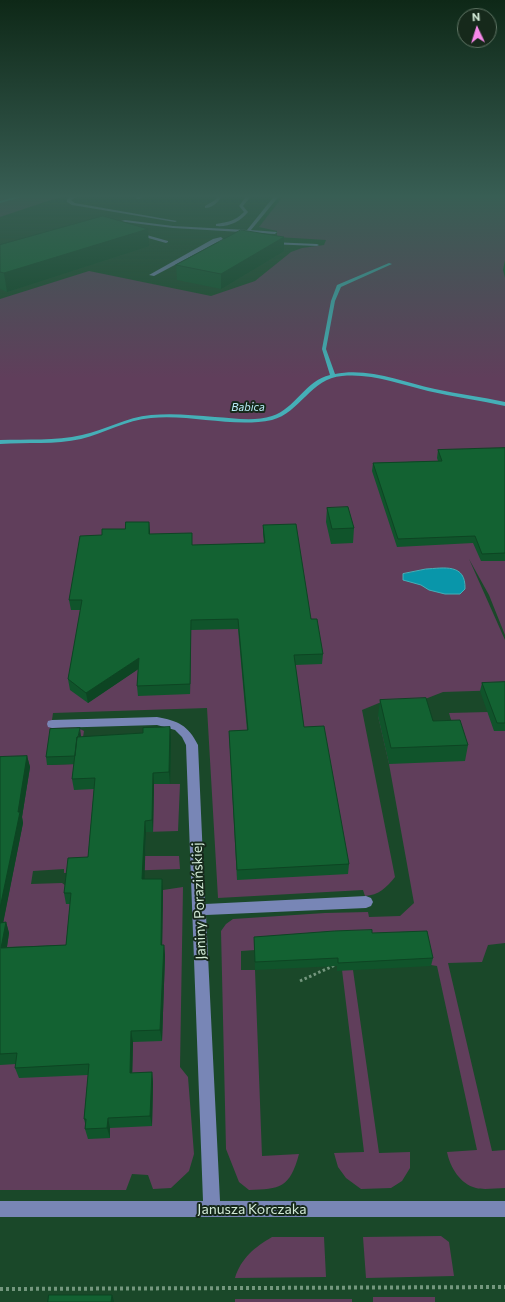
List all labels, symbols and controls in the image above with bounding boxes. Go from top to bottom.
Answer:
north arrow [457,8,497,48]
text: N [472,10,481,23]
water label: Babica [231,400,265,414]
street label: Janiny Porazińskiej [189,842,209,960]
street label: Janusza Korczaka [197,1201,307,1217]

